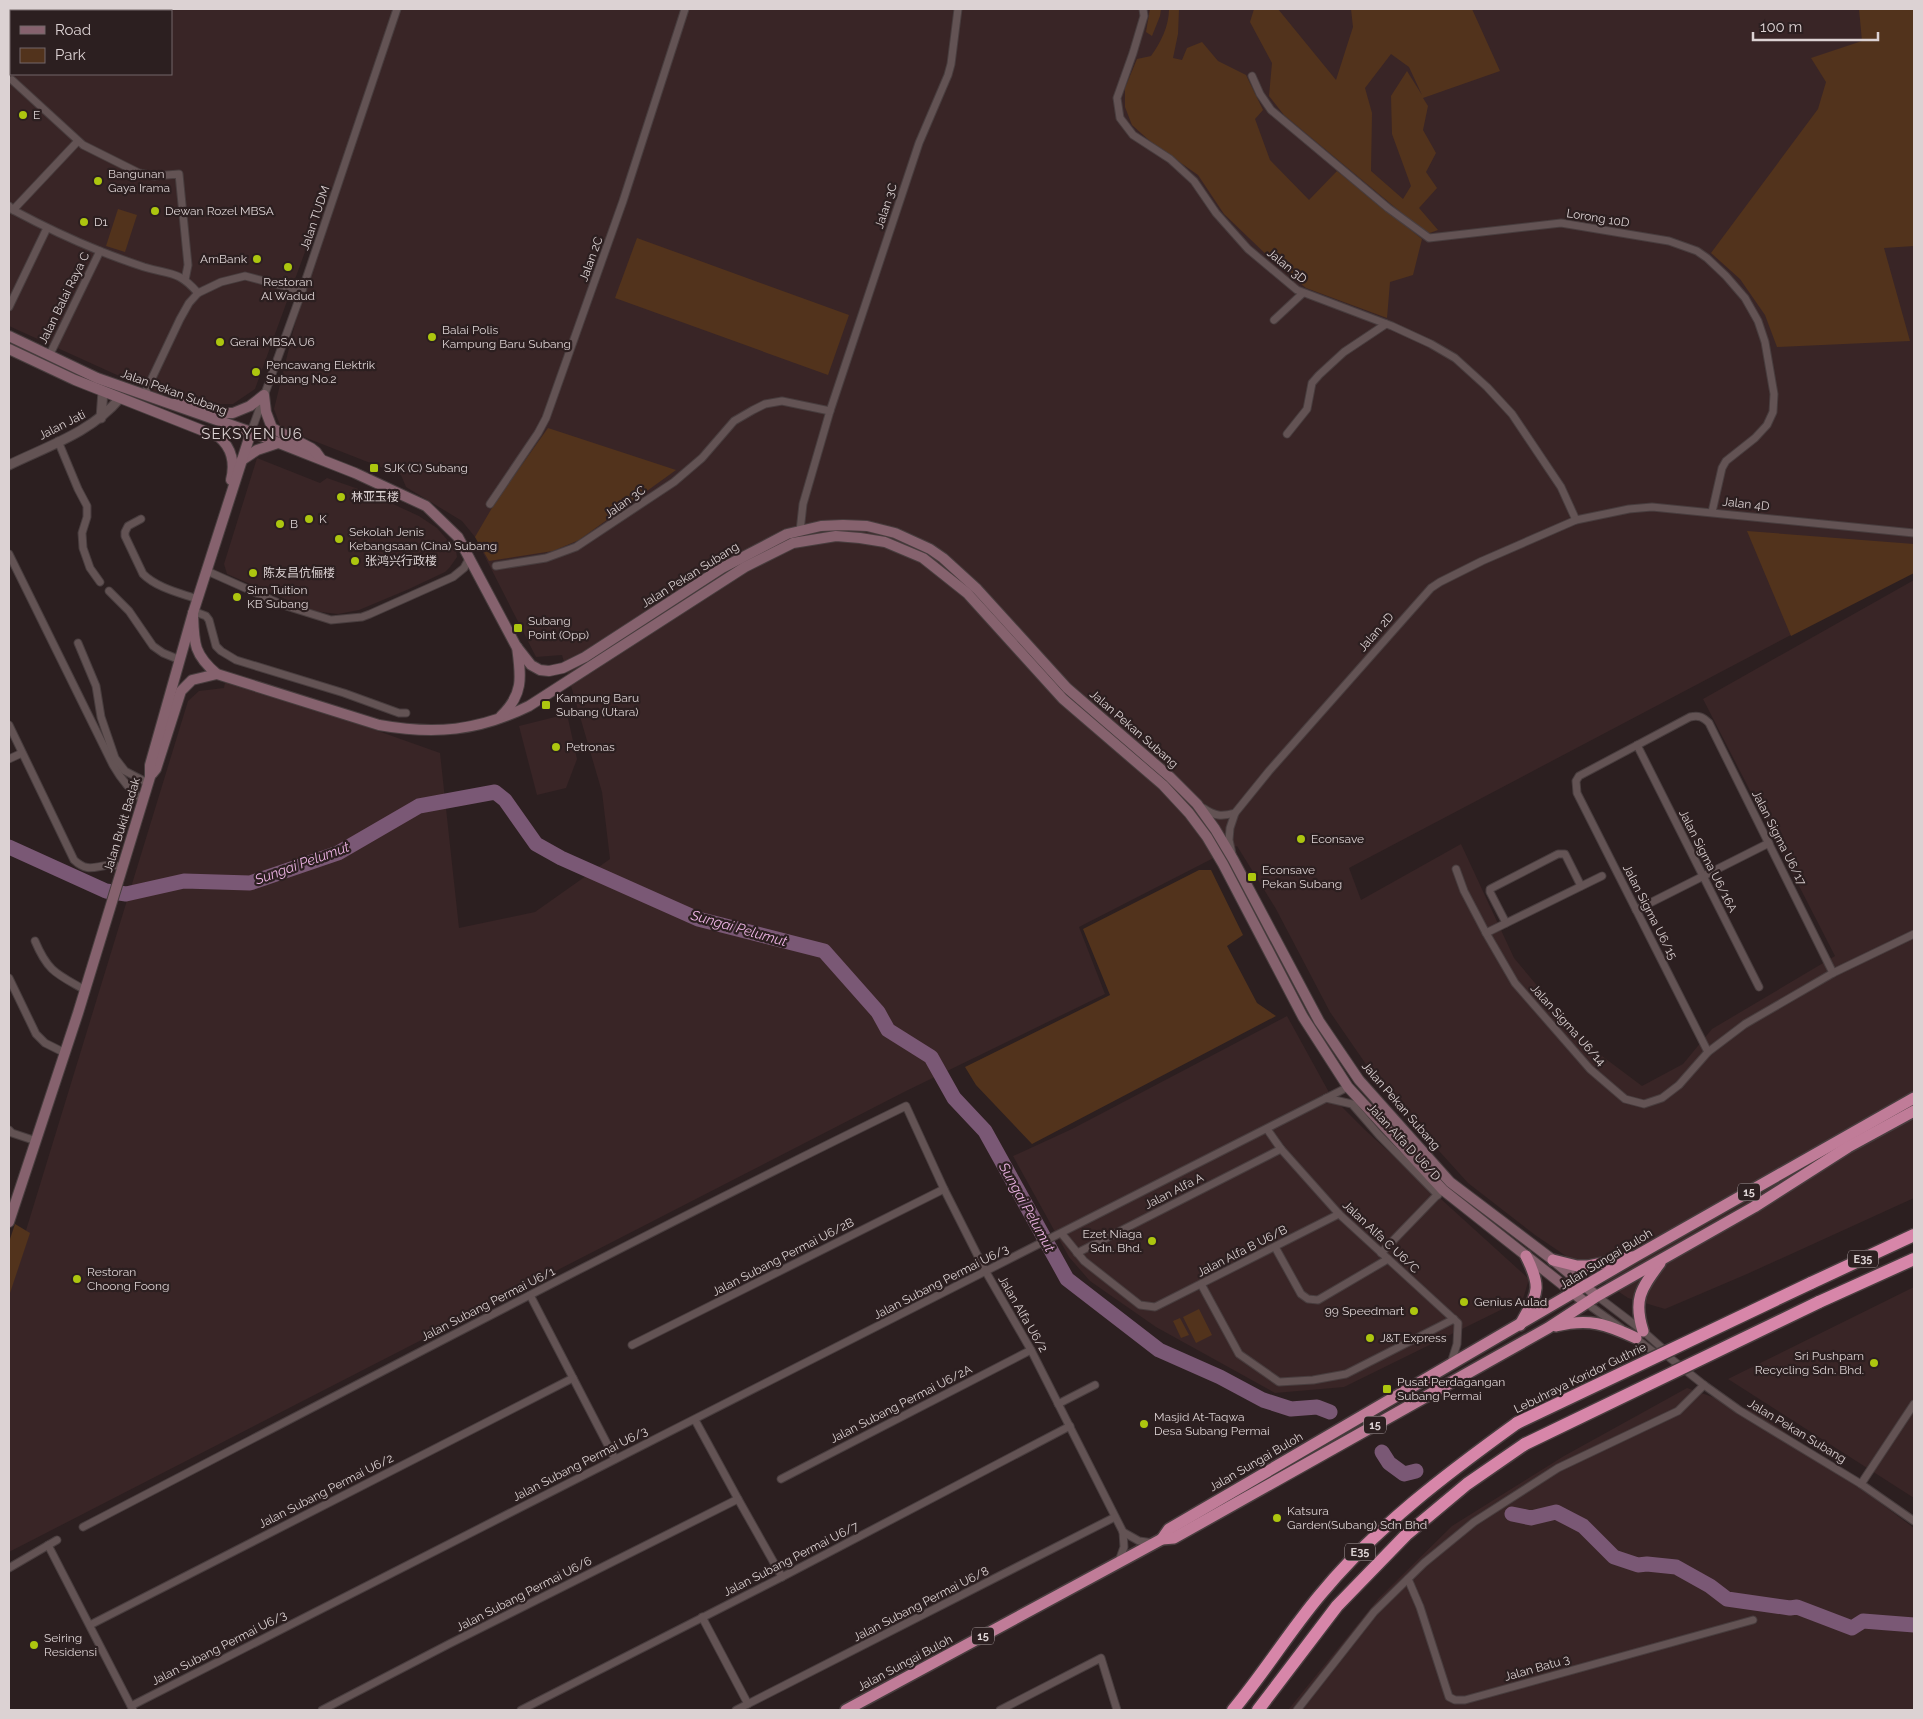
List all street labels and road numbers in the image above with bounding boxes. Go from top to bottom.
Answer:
street label: Jalan 3C [872,182,900,230]
street label: Jalan TUDM [297,184,333,252]
street label: Lorong 10D [1565,206,1631,230]
street label: Jalan 2C [576,235,606,283]
street label: Jalan 3D [1264,246,1310,287]
street label: Jalan Balai Raya C [36,250,92,346]
street label: Jalan Pekan Subang [119,366,229,418]
street label: Jalan Jati [36,407,88,443]
street label: Jalan 3C [602,483,648,521]
street label: Jalan 4D [1722,495,1771,513]
street label: Jalan Pekan Subang [639,539,741,611]
street label: Jalan 2D [1355,609,1397,654]
street label: Jalan Pekan Subang [1087,687,1181,771]
street label: Jalan Bukit Badak [101,775,143,874]
street label: Jalan Sigma U6/17 [1749,788,1809,888]
street label: Jalan Sigma U6/16A [1676,807,1740,915]
street label: Jalan Sigma U6/15 [1620,862,1680,962]
street label: Jalan Sigma U6/14 [1528,981,1609,1069]
street label: Jalan Pekan Subang [1359,1059,1443,1153]
street label: Jalan Alfa D U6/D [1365,1101,1444,1184]
street label: Jalan Alfa A [1142,1170,1206,1212]
road number: 15 [1738,1184,1760,1200]
street label: Jalan Alfa C U6/C [1340,1198,1422,1276]
street label: Jalan Subang Permai U6/2B [710,1215,856,1299]
street label: Jalan Alfa B U6/B [1195,1222,1289,1280]
street label: Jalan Sungai Buloh [1557,1226,1655,1292]
street label: Jalan Subang Permai U6/3 [871,1242,1011,1322]
road number: E35 [1848,1250,1878,1268]
street label: Jalan Subang Permai U6/1 [419,1264,557,1344]
street label: Jalan Alfa U6/2 [995,1273,1051,1355]
street label: Lebuhraya Koridor Guthrie [1512,1340,1648,1416]
street label: Jalan Subang Permai U6/2A [828,1362,974,1446]
street label: Jalan Pekan Subang [1745,1396,1849,1466]
road number: 15 [1364,1416,1386,1434]
street label: Jalan Subang Permai U6/3 [510,1424,650,1504]
street label: Jalan Sungai Buloh [1207,1430,1305,1494]
street label: Jalan Subang Permai U6/2 [256,1451,396,1531]
street label: Jalan Subang Permai U6/7 [721,1519,861,1599]
road number: E35 [1345,1544,1375,1560]
street label: Jalan Subang Permai U6/6 [454,1554,594,1634]
street label: Jalan Subang Permai U6/8 [851,1564,991,1644]
street label: Jalan Subang Permai U6/3 [149,1608,289,1688]
road number: 15 [972,1628,994,1644]
street label: Jalan Sungai Buloh [855,1632,955,1694]
street label: Jalan Batu 3 [1503,1652,1571,1684]

